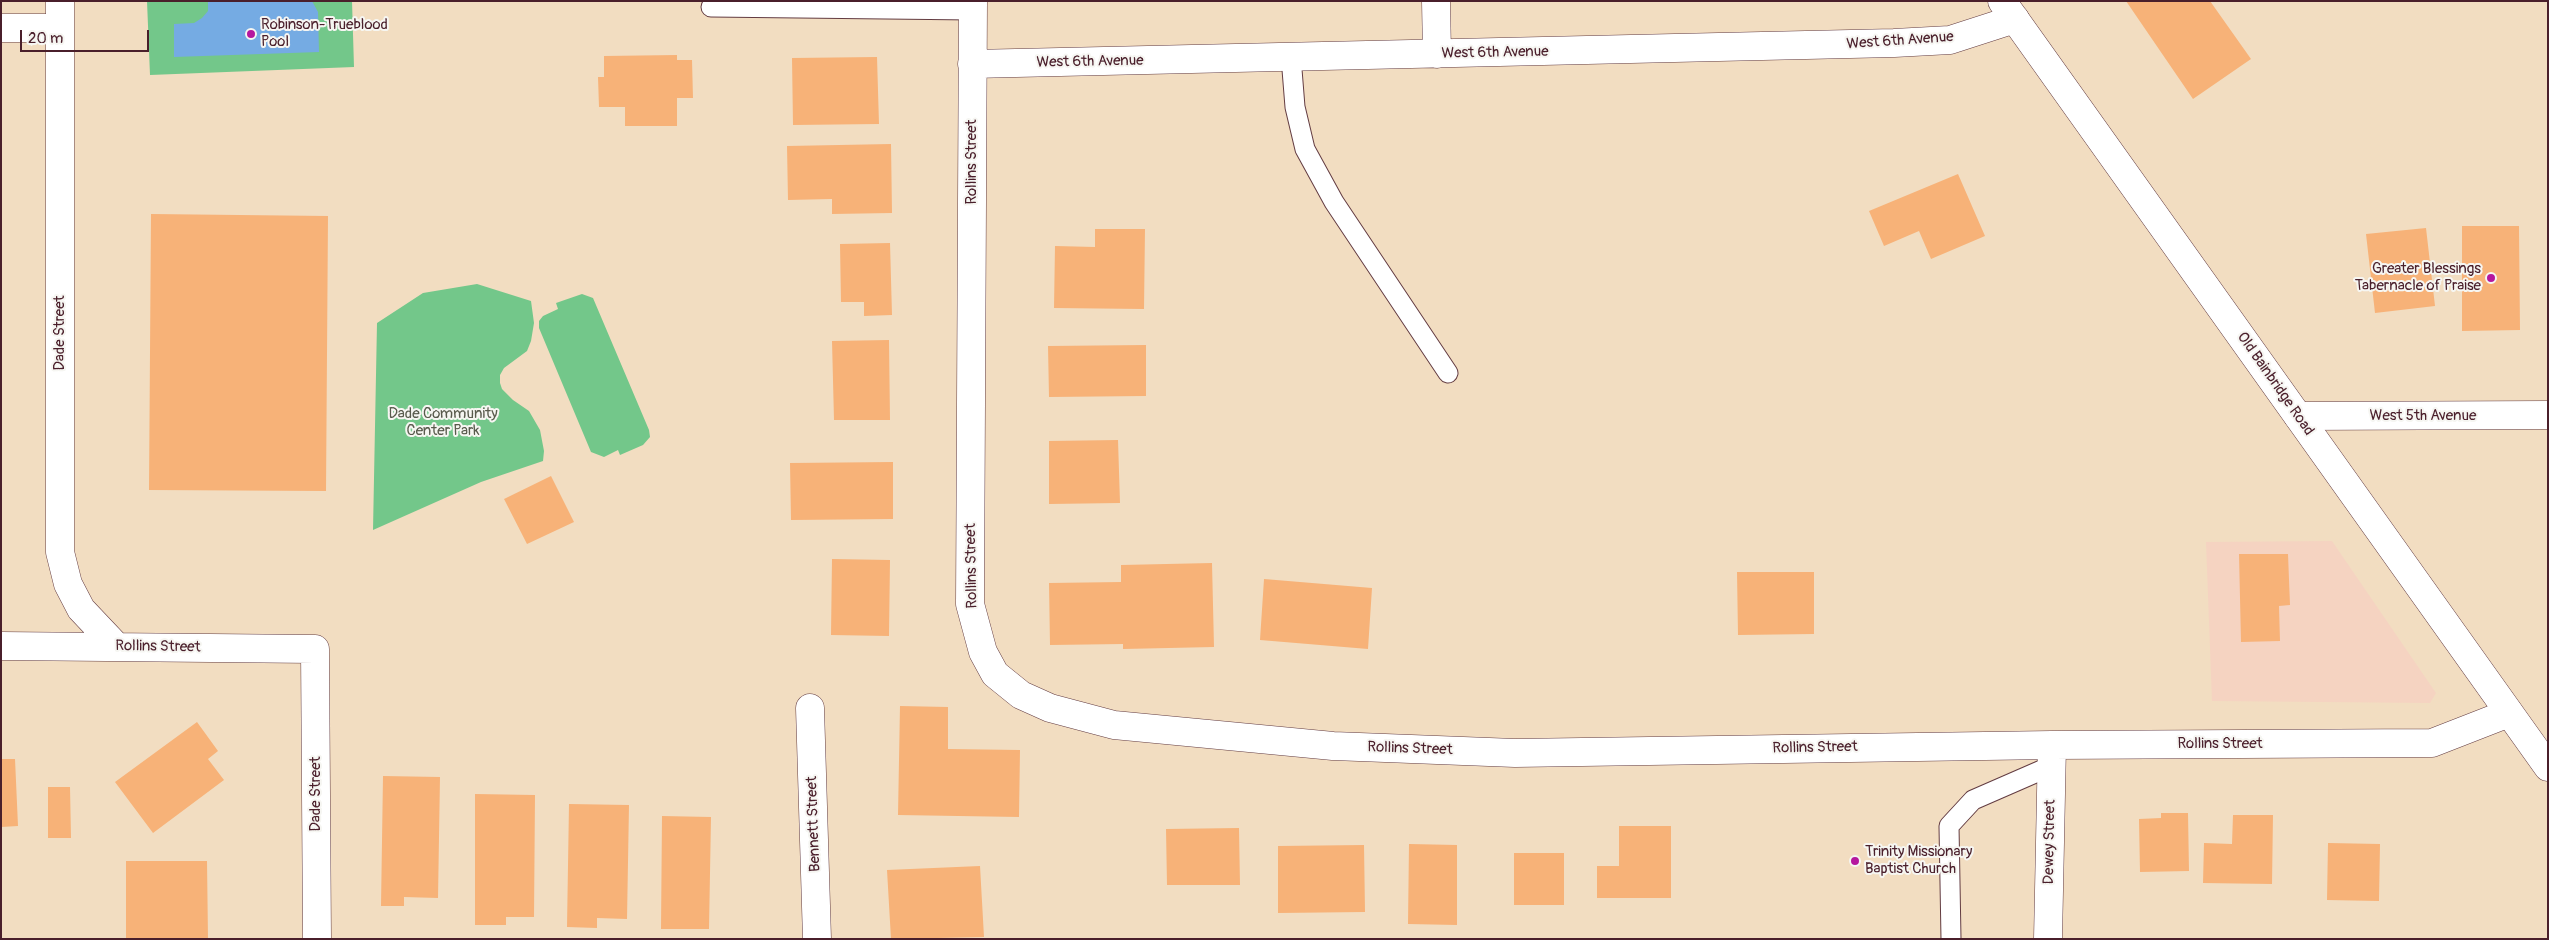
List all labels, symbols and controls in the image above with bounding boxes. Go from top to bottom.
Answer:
place label: Robinson-Trueblood Pool [261,16,388,51]
scale bar [22,20,151,52]
marker: Robinson-Trueblood Pool [245,28,257,40]
street label: West 6th Avenue [1846,28,1954,54]
text: 20 m [28,29,63,48]
street label: West 6th Avenue [1441,43,1549,63]
street label: West 6th Avenue [1036,52,1144,72]
street label: Rollins Street [963,119,981,205]
place label: Greater Blessings Tabernacle of Praise [2355,260,2481,295]
marker: Greater Blessings Tabernacle of Praise [2485,272,2497,284]
street label: Dade Street [51,295,69,371]
street label: Old Bainbridge Road [2233,329,2317,439]
park label: Dade Community Center Park [388,405,498,440]
street label: West 5th Avenue [2370,407,2476,425]
street label: Rollins Street [962,523,982,609]
street label: Rollins Street [115,637,201,657]
street label: Rollins Street [2177,735,2263,753]
street label: Rollins Street [1772,738,1858,758]
street label: Rollins Street [1367,739,1453,759]
street label: Dade Street [307,756,325,832]
street label: Bennett Street [803,776,825,872]
street label: Dewey Street [2040,800,2060,884]
place label: Trinity Missionary Baptist Church [1865,843,1972,878]
marker: Trinity Missionary Baptist Church [1849,855,1861,867]

